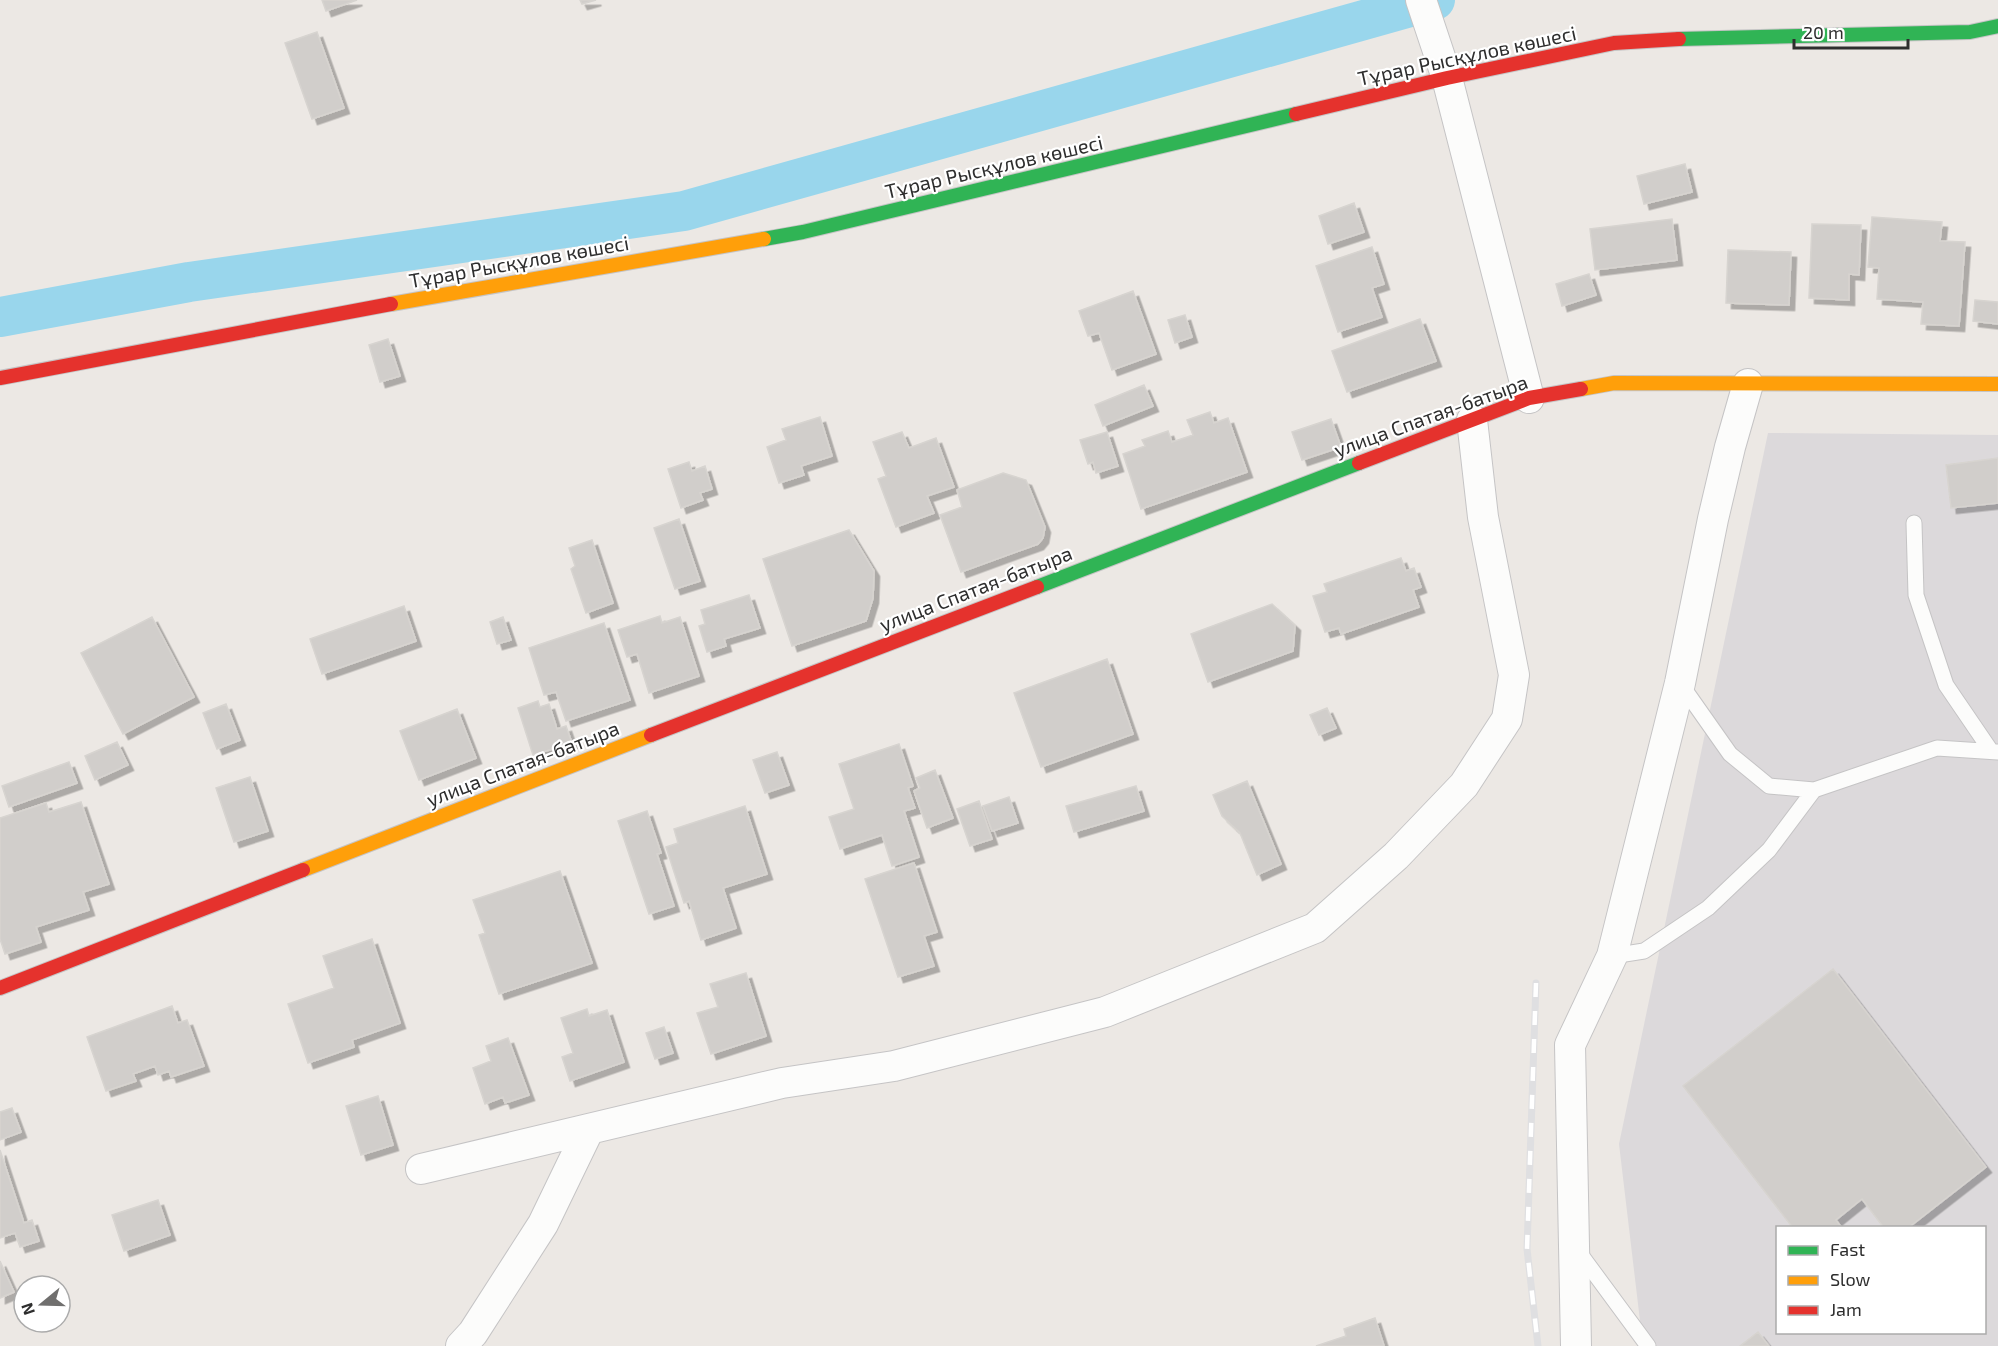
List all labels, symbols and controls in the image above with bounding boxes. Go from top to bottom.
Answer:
scale bar [1794,12,1908,50]
street label: Тұрар Рысқұлов көшесі [1355,20,1578,90]
text: 20 m [1803,21,1844,43]
street label: Тұрар Рысқұлов көшесі [882,129,1105,203]
street label: Тұрар Рысқұлов көшесі [407,230,631,292]
street label: улица Спатая-батыра [1331,369,1531,462]
street label: улица Спатая-батыра [876,540,1076,637]
street label: улица Спатая-батыра [423,715,623,812]
legend [1776,1226,1986,1334]
text: Fast [1830,1238,1865,1260]
text: Slow [1830,1268,1871,1290]
north arrow [12,1274,72,1334]
text: Jam [1830,1298,1862,1320]
text: N [16,1300,38,1318]

